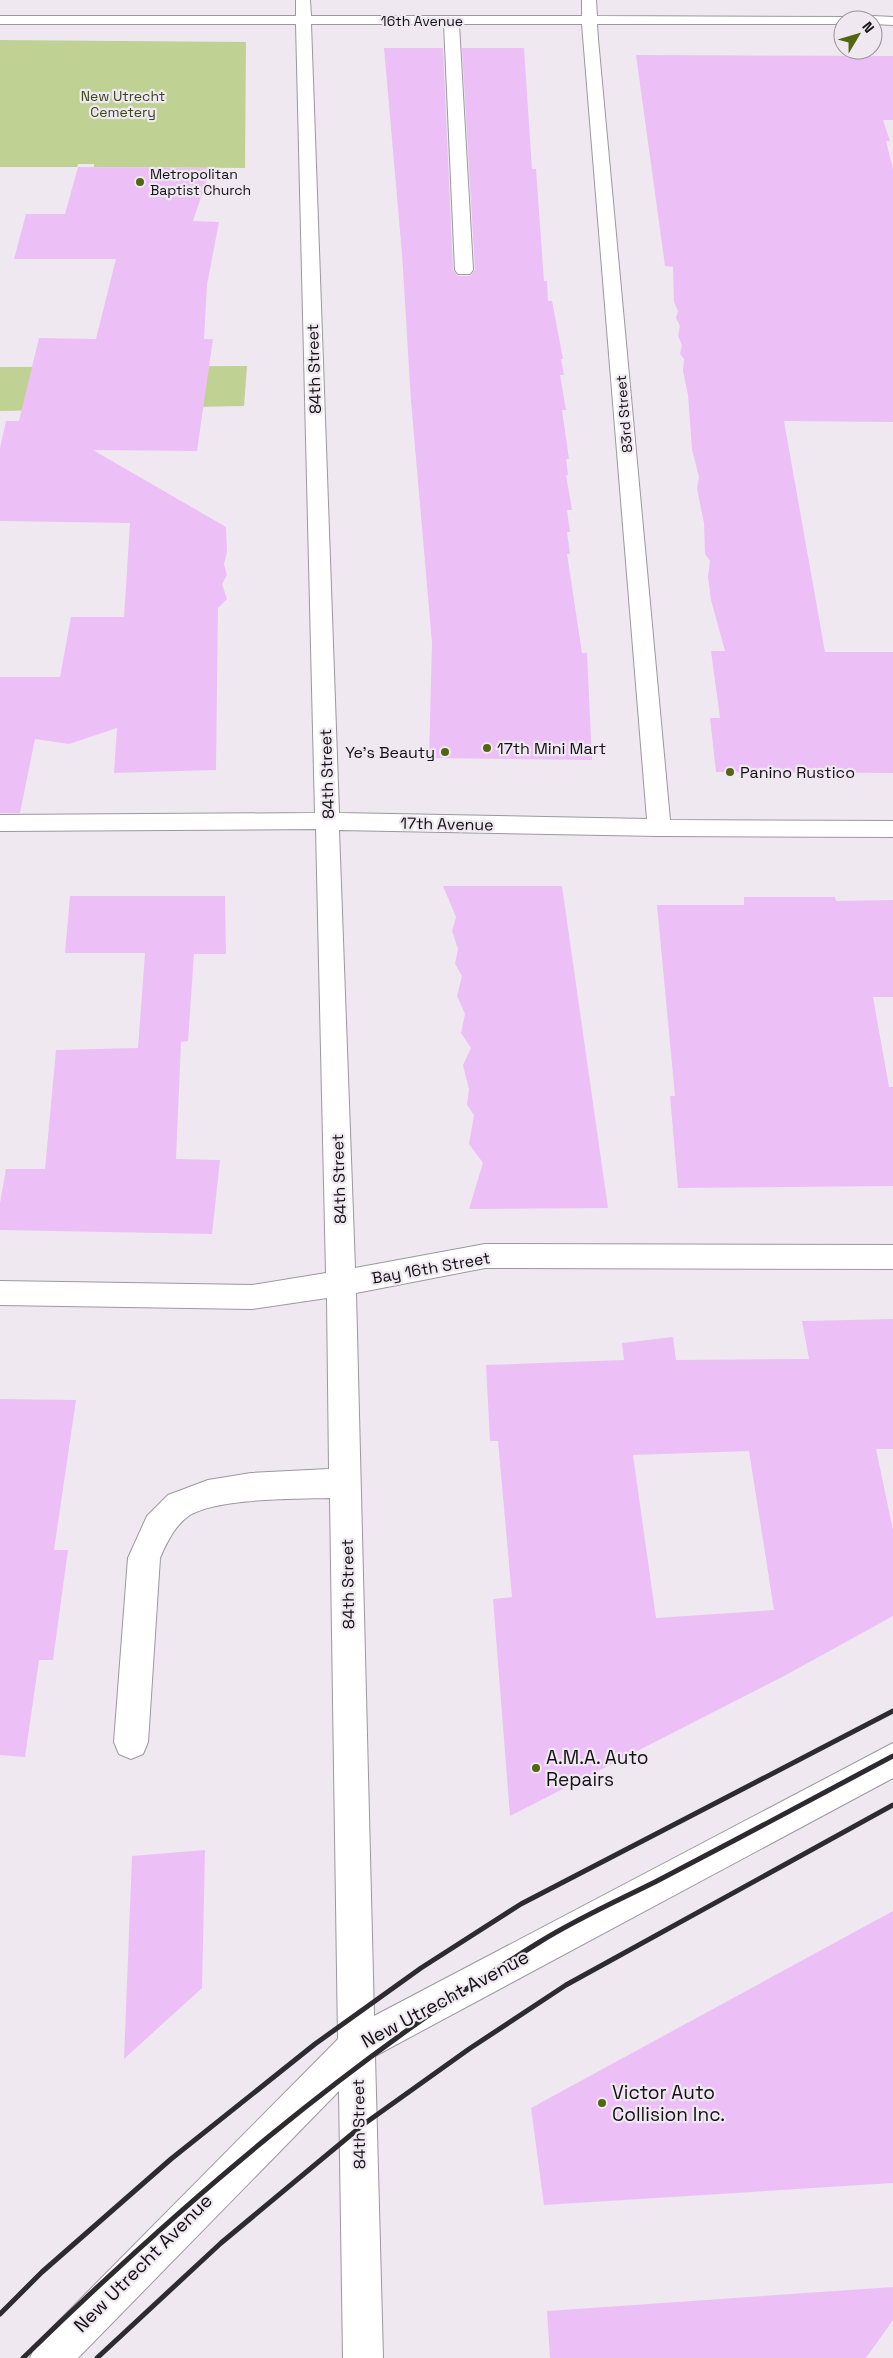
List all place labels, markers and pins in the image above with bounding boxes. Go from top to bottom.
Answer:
place label: Metropolitan Baptist Church [150,165,251,199]
marker: Metropolitan Baptist Church [134,176,146,188]
place label: 17th Mini Mart [497,738,606,759]
place label: Ye's Beauty [345,742,435,763]
marker: 17th Mini Mart [481,742,493,754]
marker: Ye's Beauty [439,746,451,758]
place label: Panino Rustico [740,762,855,783]
marker: Panino Rustico [724,766,736,778]
place label: A.M.A. Auto Repairs [546,1745,649,1792]
marker: A.M.A. Auto Repairs [530,1762,542,1774]
place label: Victor Auto Collision Inc. [612,2080,725,2127]
marker: Victor Auto Collision Inc. [596,2097,608,2109]

